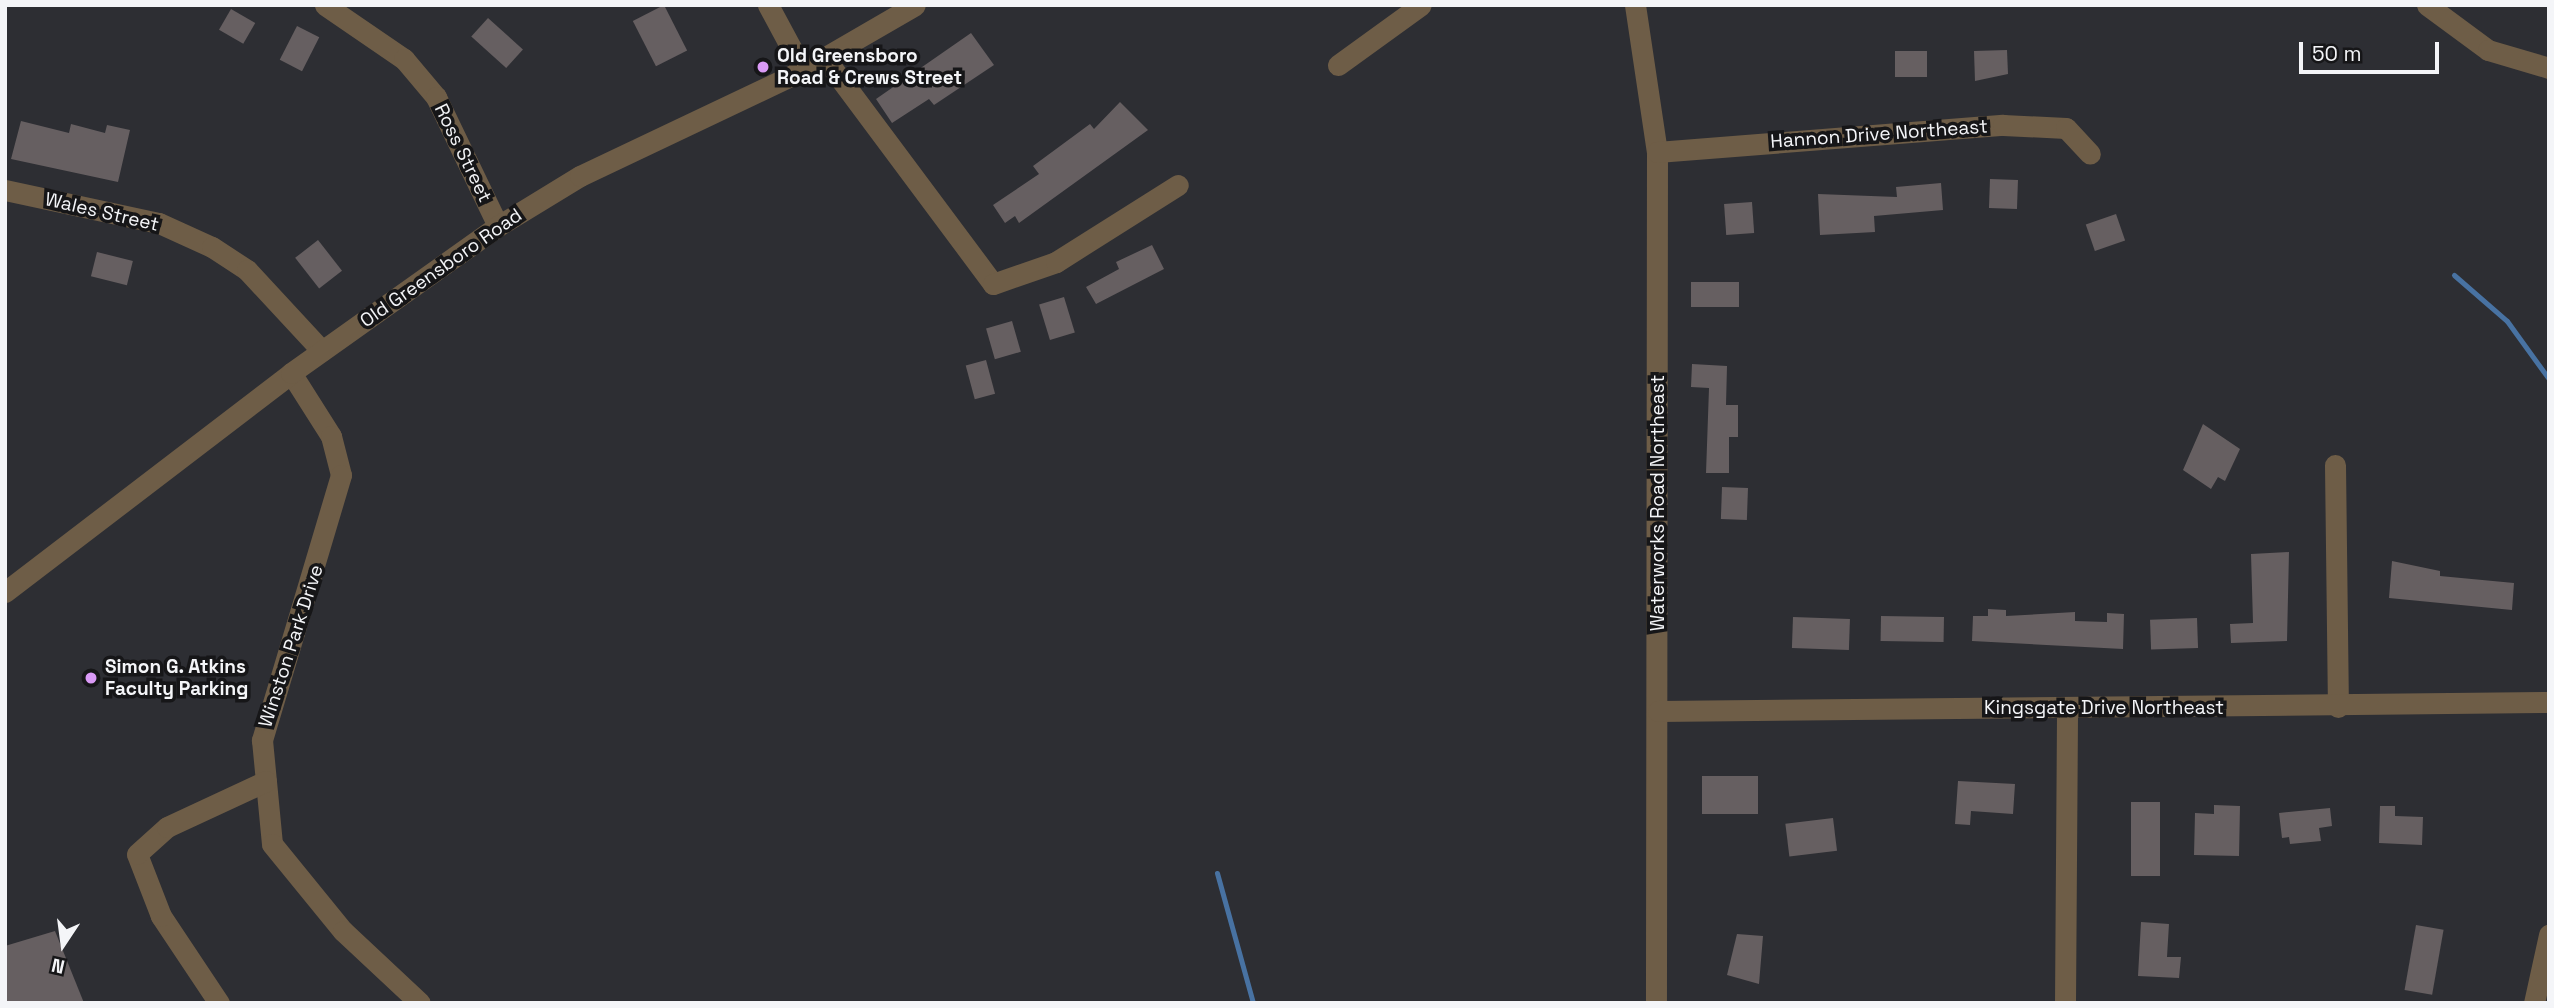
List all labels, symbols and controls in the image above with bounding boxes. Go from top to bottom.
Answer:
scale bar [2302,28,2442,72]
text: 50 m [2312,40,2362,67]
place label: Old Greensboro Road & Crews Street [777,45,962,89]
marker: Old Greensboro Road & Crews Street [755,59,771,75]
street label: Ross Street [429,100,497,206]
street label: Hannon Drive Northeast [1770,115,1988,153]
street label: Wales Street [43,188,161,236]
street label: Old Greensboro Road [356,204,526,332]
street label: Waterworks Road Northeast [1647,375,1669,631]
street label: Winston Park Drive [254,562,328,730]
place label: Simon G. Atkins Faculty Parking [105,656,248,700]
marker: Simon G. Atkins Faculty Parking [83,670,99,686]
street label: Kingsgate Drive Northeast [1984,697,2224,719]
north arrow [28,910,98,980]
text: N [49,952,67,980]

